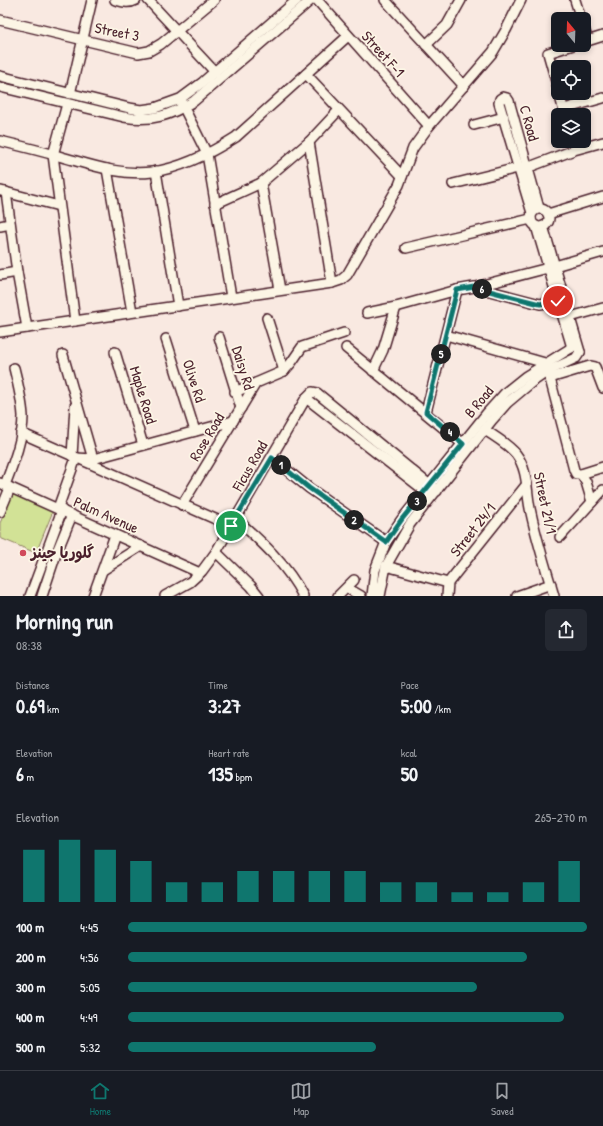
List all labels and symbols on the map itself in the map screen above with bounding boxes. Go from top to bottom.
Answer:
north arrow [551,12,591,52]
street label: Street 3 [93,17,142,46]
street label: Street F-1 [357,26,410,81]
street label: C Road [514,103,545,143]
pin: 6 [472,279,492,299]
pin [541,284,575,318]
street label: Daisy Rd [227,343,260,392]
pin: 5 [431,344,451,364]
street label: Olive Rd [178,357,211,405]
street label: Maple Road [125,363,162,426]
street label: B Road [459,381,498,422]
street label: Rose Road [184,409,229,465]
pin: 4 [440,422,460,442]
street label: Ficus Road [226,437,272,496]
pin: 1 [271,455,291,475]
street label: Street 21/1 [529,470,562,536]
street label: Palm Avenue [71,491,142,538]
pin: 3 [407,491,427,511]
street label: Street 24/1 [445,498,500,561]
pin [214,509,248,543]
pin: 2 [344,510,364,530]
place label: گلوریا جینز [29,542,94,563]
marker: گلوریا جینز [18,548,28,558]

